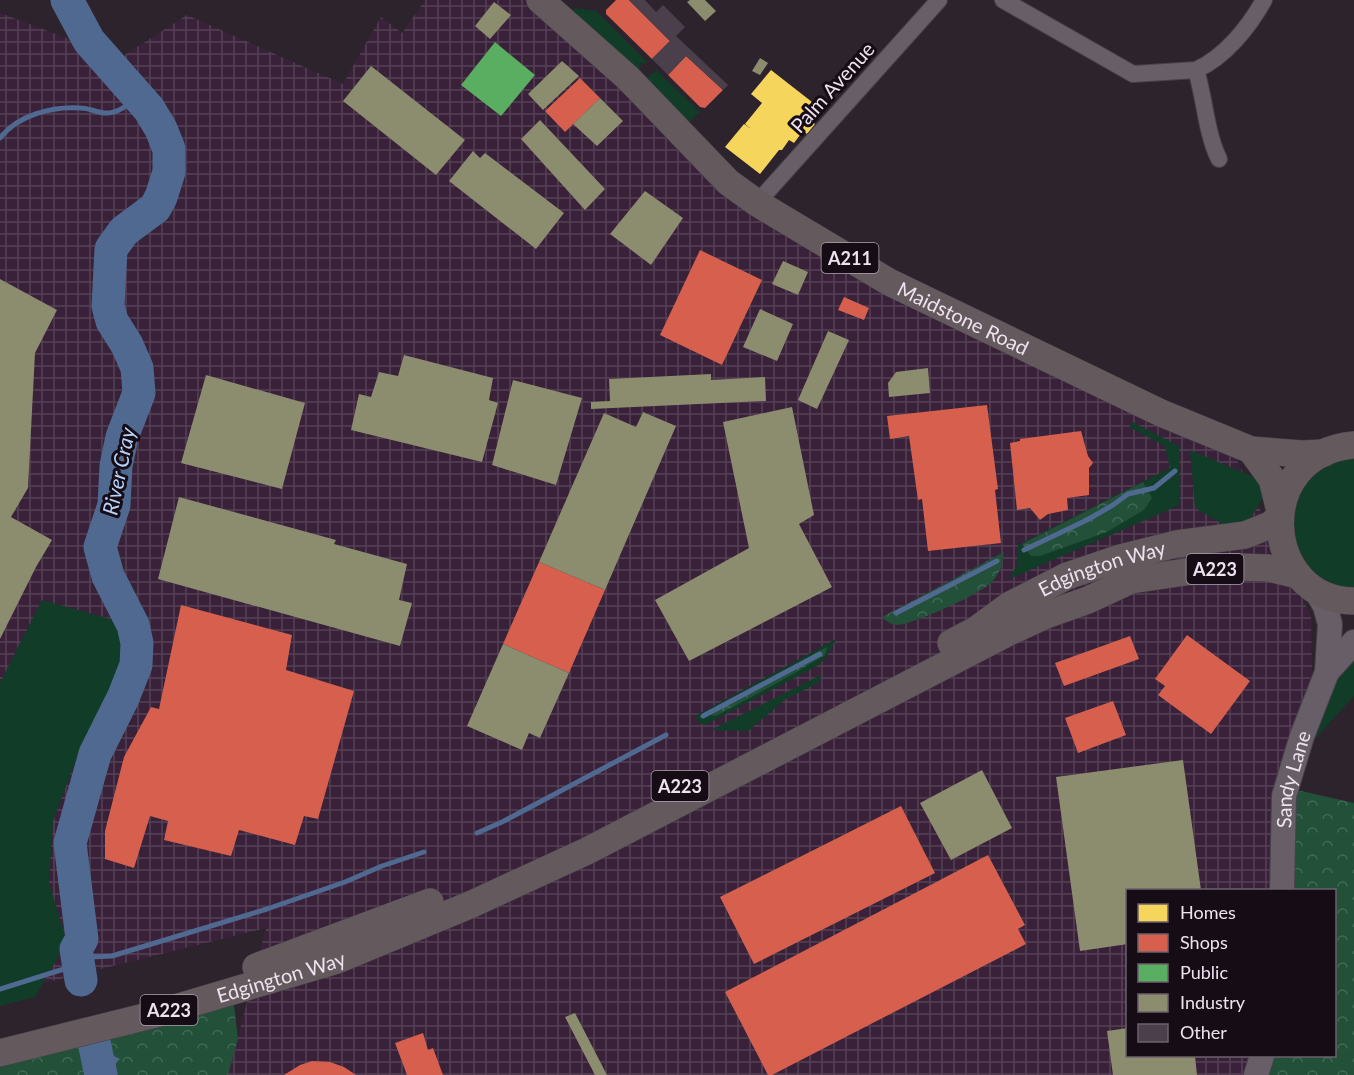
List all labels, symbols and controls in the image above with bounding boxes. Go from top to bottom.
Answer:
street label: Palm Avenue [785,37,879,137]
road number: A211 [822,243,878,273]
street label: Maidstone Road [894,276,1033,360]
water label: River Cray [97,424,140,517]
street label: Edgington Way [1034,535,1169,601]
road number: A223 [1186,554,1244,584]
street label: Sandy Lane [1271,727,1315,828]
road number: A223 [652,771,708,801]
legend [1126,889,1336,1057]
text: Homes [1180,901,1236,923]
text: Shops [1180,931,1228,953]
street label: Edgington Way [213,946,350,1007]
text: Public [1180,961,1228,983]
text: Industry [1180,991,1246,1013]
road number: A223 [140,995,198,1025]
text: Other [1180,1021,1227,1043]

